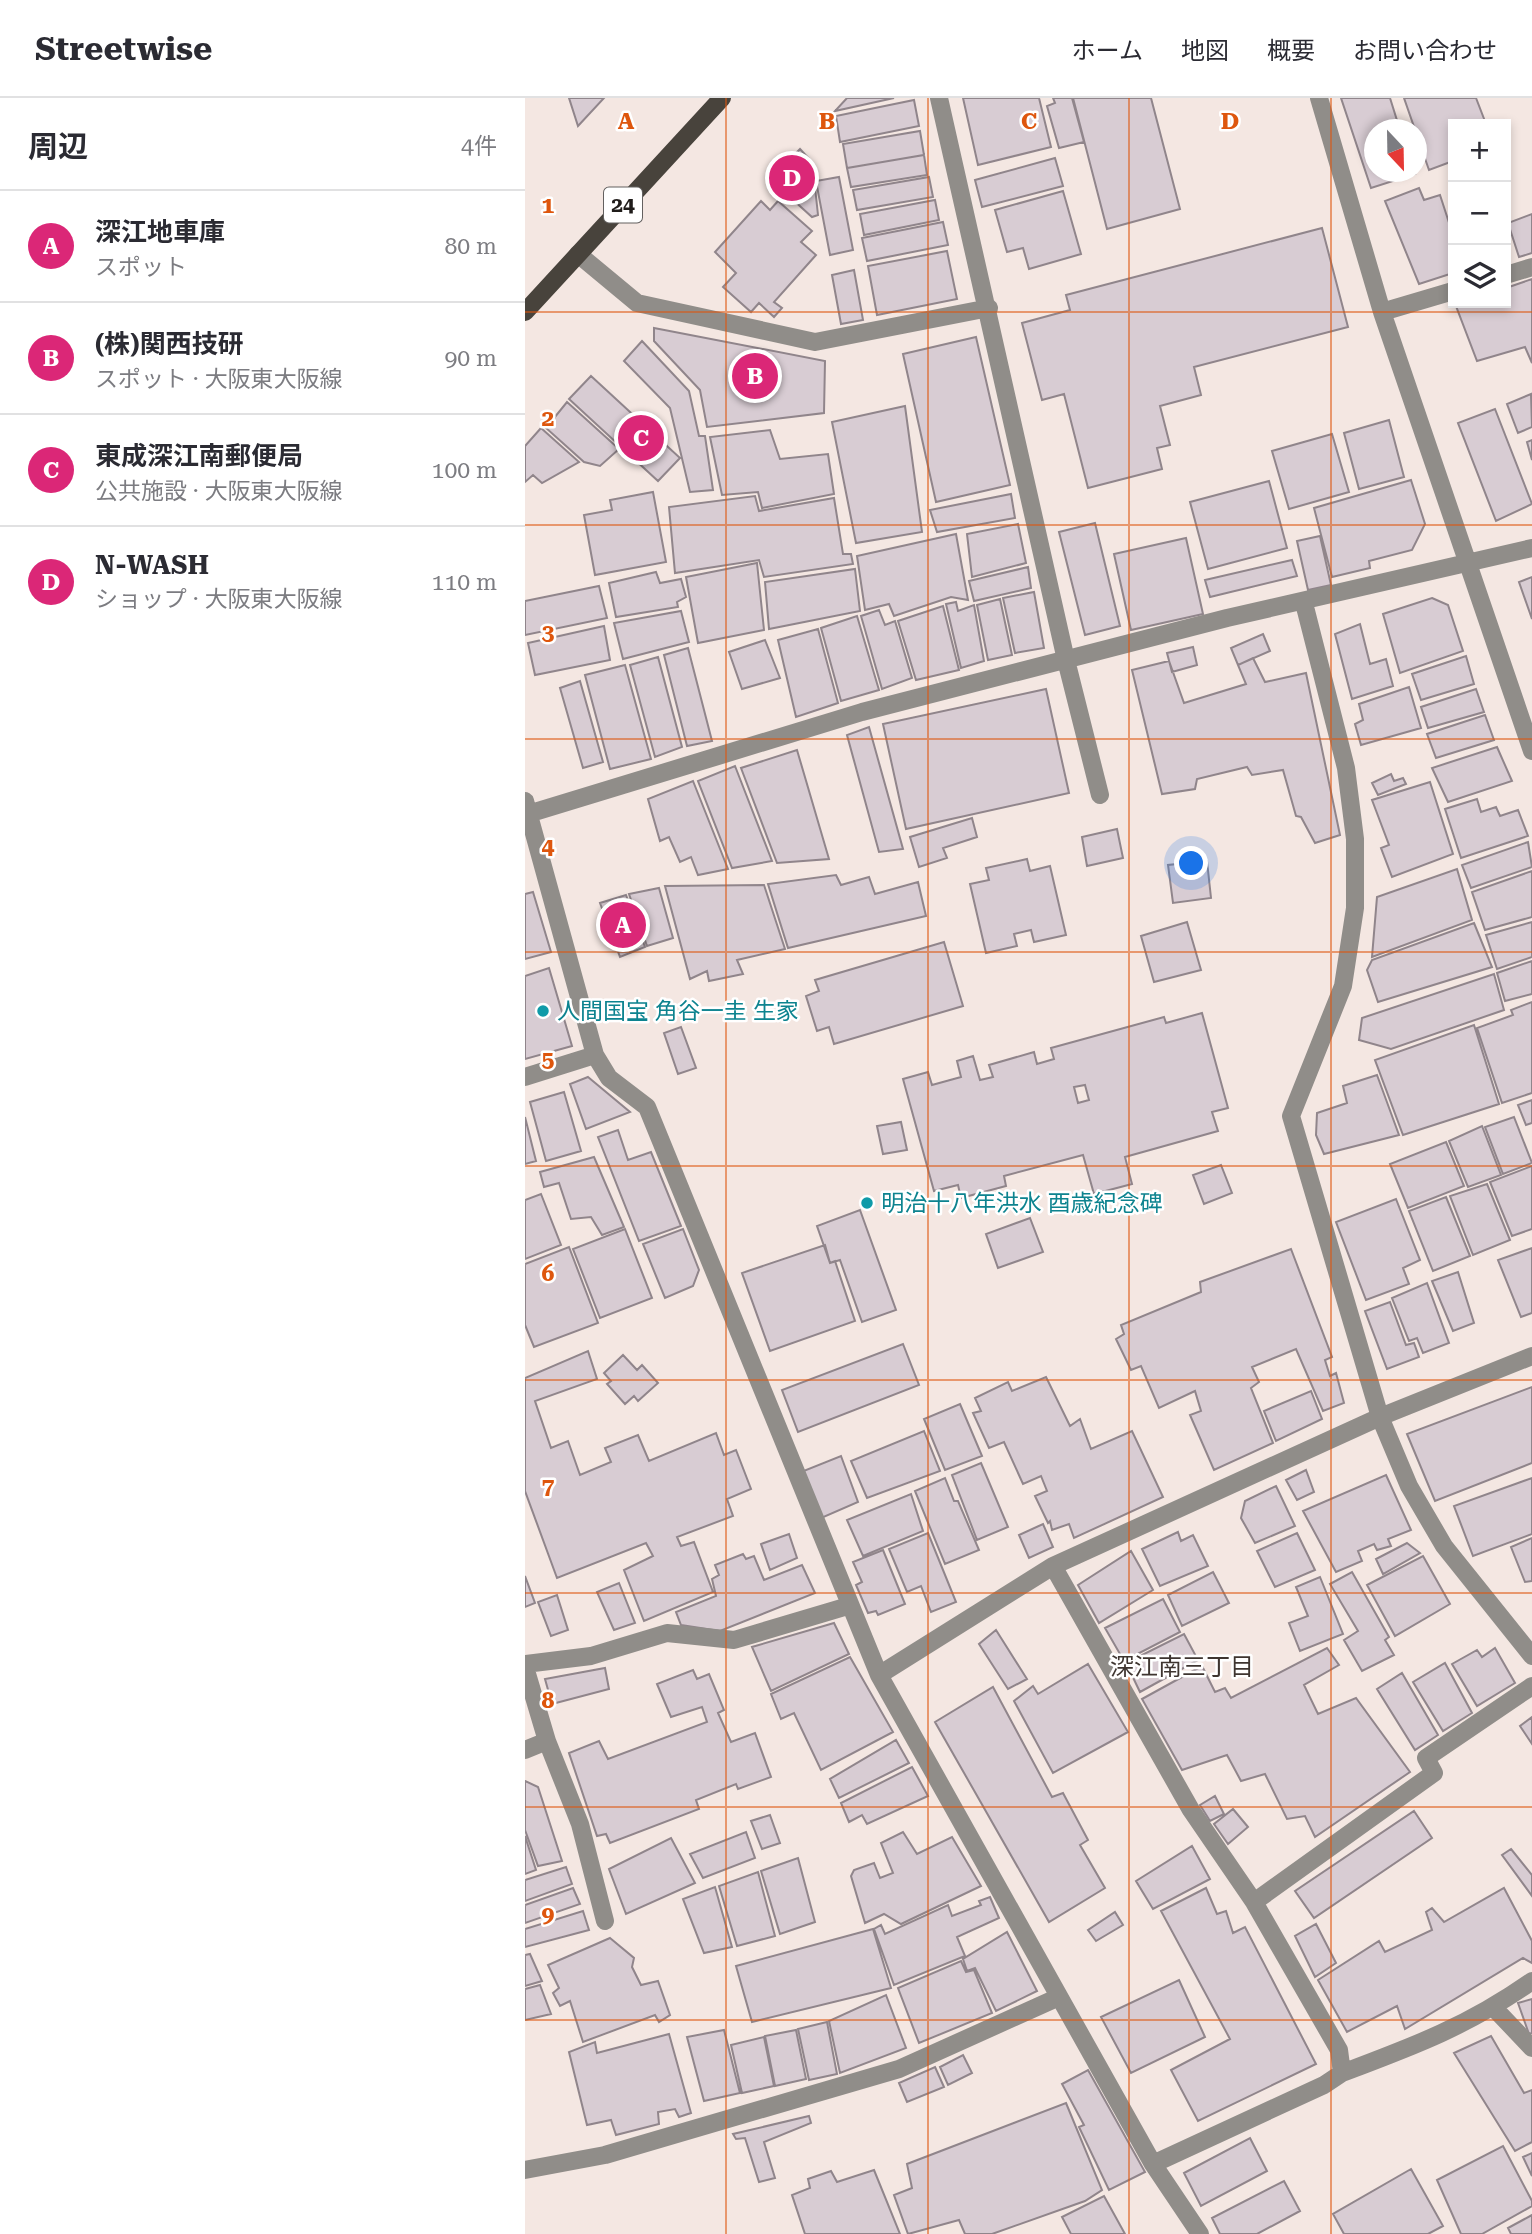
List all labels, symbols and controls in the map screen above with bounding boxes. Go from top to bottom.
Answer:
text: Streetwise [35,29,212,68]
text: ホーム [1072,37,1143,65]
text: 地図 [1181,37,1229,65]
text: 概要 [1267,37,1315,65]
text: お問い合わせ [1353,37,1497,65]
text: A [618,108,635,135]
text: B [819,108,835,135]
text: C [1021,108,1037,135]
text: D [1221,108,1239,135]
north arrow [1364,119,1427,182]
map controls [1448,119,1511,308]
button: + [1448,119,1511,182]
text: 周辺 [28,129,88,164]
text: 4件 [461,133,497,160]
pin: D [769,152,815,204]
button: − [1448,182,1511,245]
road number: 24 [604,188,642,222]
text: 1 [542,192,555,219]
text: 深江地車庫 [95,217,225,247]
text: A [43,233,59,260]
text: 80 m [444,233,497,260]
button: layers [1448,245,1511,308]
text: スポット [95,254,187,281]
text: (株)関西技研 [95,329,244,359]
text: B [43,345,59,372]
text: 90 m [444,345,497,372]
pin: B [732,350,778,402]
text: スポット · 大阪東大阪線 [95,366,342,393]
text: 2 [542,405,554,432]
pin: C [618,412,664,464]
text: 東成深江南郵便局 [95,441,303,471]
text: C [43,457,59,484]
text: 100 m [432,457,497,484]
text: 公共施設 · 大阪東大阪線 [95,478,342,505]
text: N-WASH [95,550,209,580]
text: D [42,569,60,596]
text: 110 m [432,569,497,596]
text: ショップ · 大阪東大阪線 [95,586,342,613]
text: 3 [542,619,555,646]
text: 4 [542,833,555,860]
your location [1174,846,1208,880]
pin: A [600,899,646,951]
place label: 人間国宝 角谷一圭 生家 [557,998,799,1025]
marker: 人間国宝 角谷一圭 生家 [535,1003,551,1019]
text: 5 [542,1046,555,1073]
place label: 明治十八年洪水 酉歳紀念碑 [881,1190,1163,1217]
marker: 明治十八年洪水 酉歳紀念碑 [859,1195,875,1211]
text: 6 [542,1260,555,1287]
text: 7 [542,1473,555,1500]
district label: 深江南三丁目 [1110,1653,1254,1681]
text: 8 [542,1687,555,1714]
text: 9 [542,1901,555,1928]

